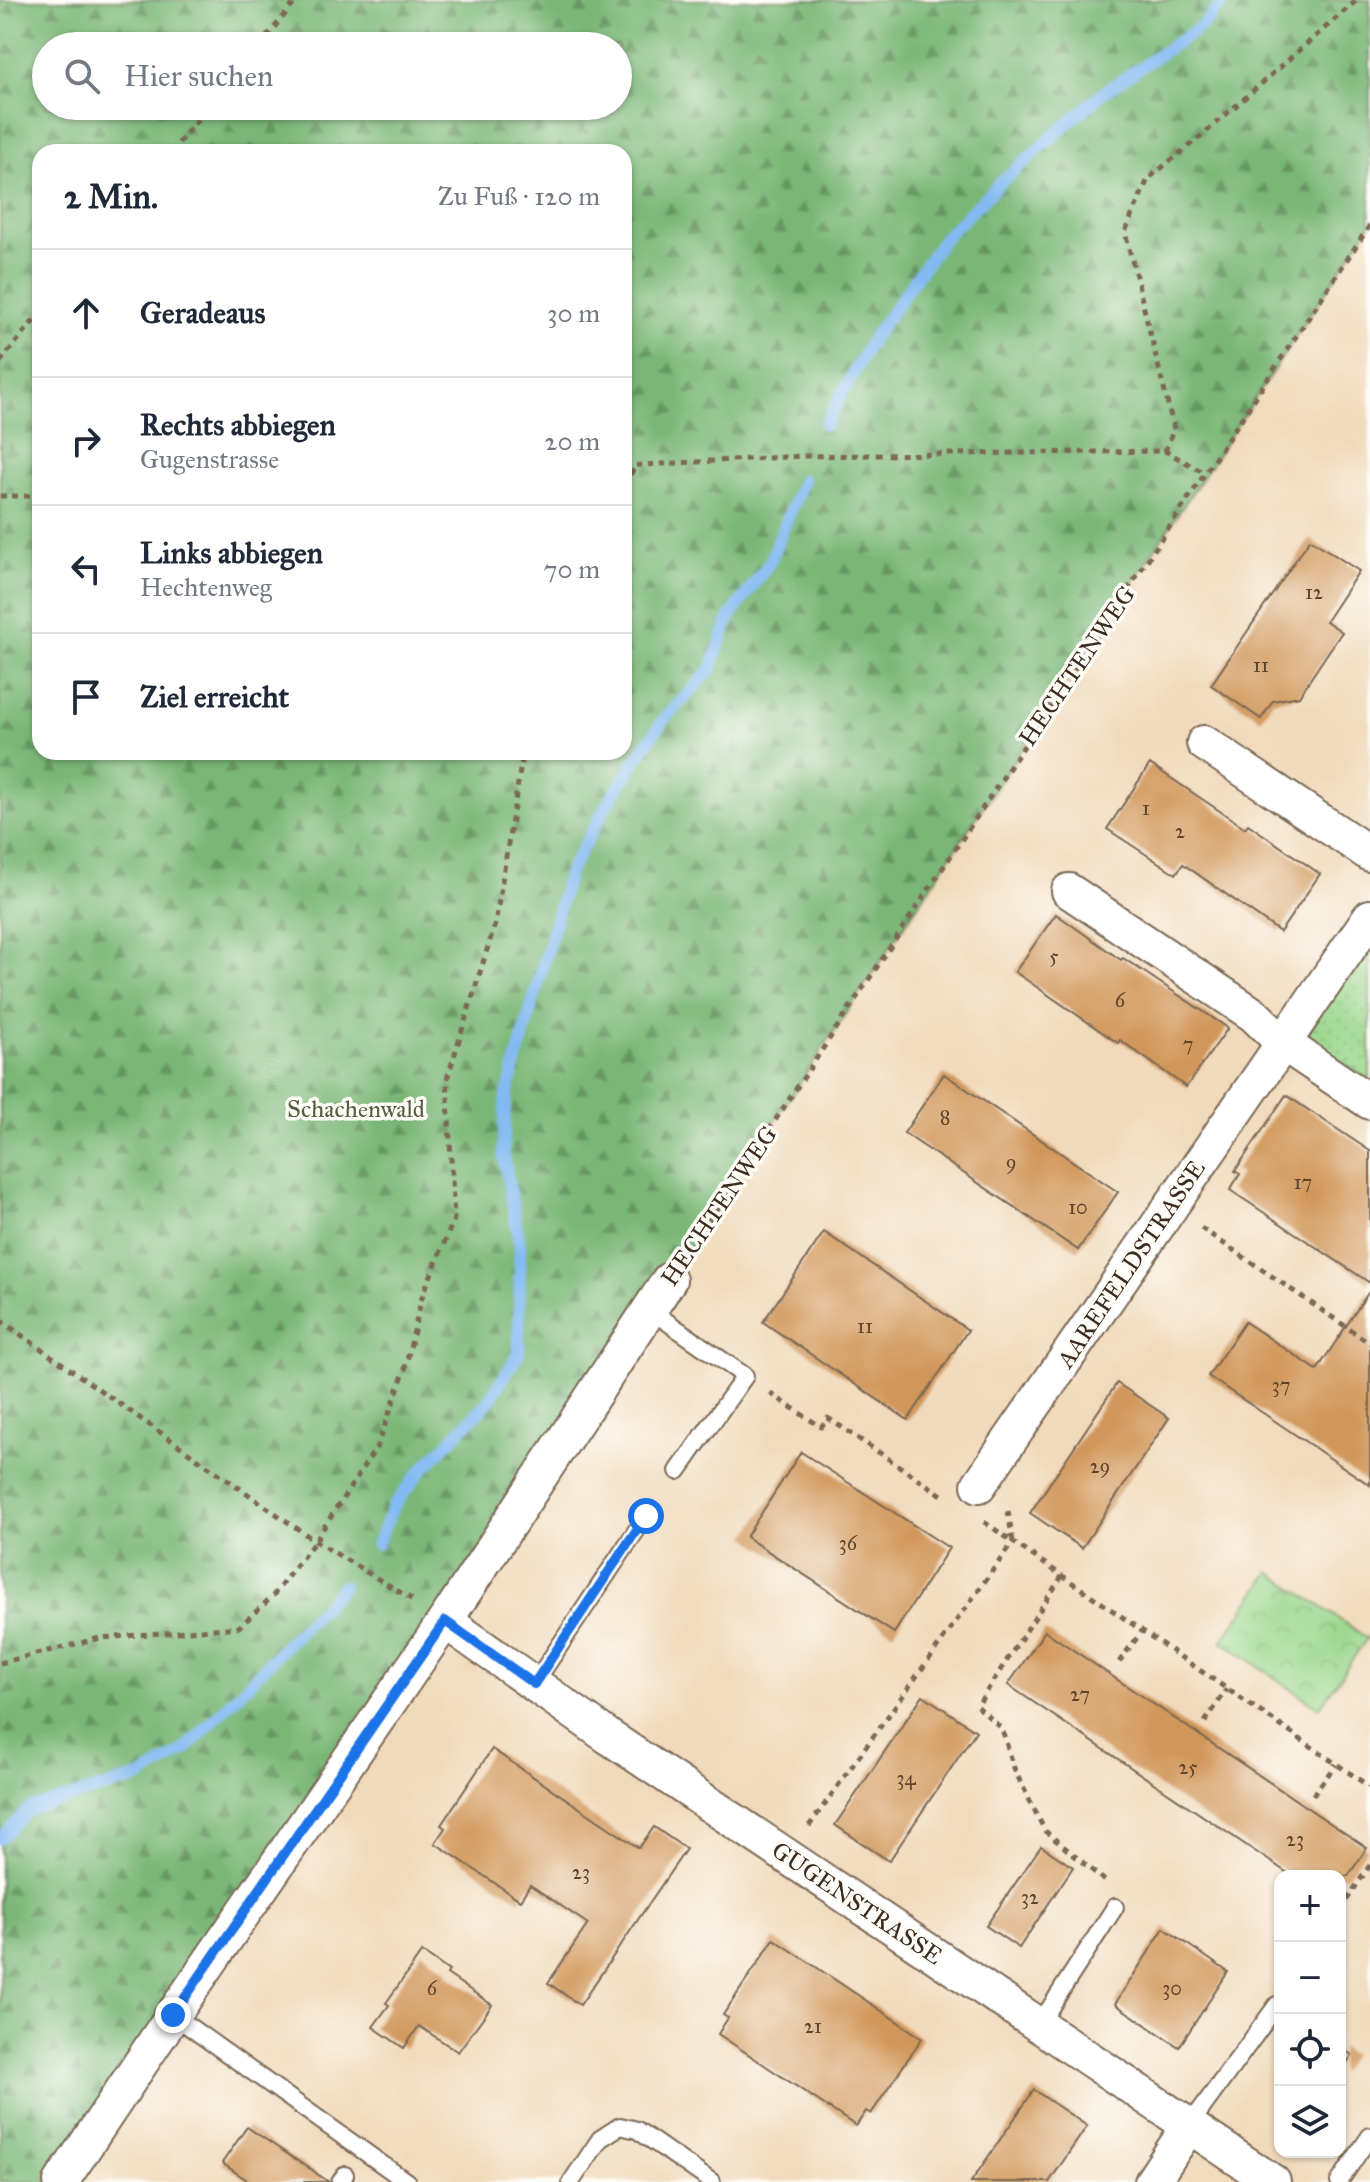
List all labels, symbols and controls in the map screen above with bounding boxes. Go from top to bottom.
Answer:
search box [32,32,632,120]
icon: search [60,54,104,98]
text: Hier suchen [124,58,273,94]
text: 2 Min. [64,176,158,217]
text: Zu Fuß · 120 m [438,180,600,212]
icon: ahead [64,291,108,335]
text: Geradeaus [140,295,266,331]
text: 30 m [547,297,600,329]
text: Rechts abbiegen [140,407,336,443]
icon: right [64,419,108,463]
text: 20 m [545,425,600,457]
text: Gugenstrasse [140,443,279,475]
text: Links abbiegen [140,535,323,571]
icon: left [64,547,108,591]
text: 70 m [544,553,600,585]
text: Hechtenweg [140,571,272,603]
street label: HECHTENWEG [1012,580,1142,752]
house number: 12 [1305,580,1323,604]
house number: 11 [1253,653,1269,677]
icon: arrive [64,675,108,719]
text: Ziel erreicht [140,679,289,715]
house number: 1 [1142,796,1150,820]
house number: 2 [1175,819,1185,843]
house number: 5 [1049,944,1059,968]
house number: 6 [1115,988,1126,1012]
house number: 7 [1183,1032,1193,1056]
park label: Schachenwald [287,1094,425,1124]
house number: 8 [940,1105,950,1129]
street label: HECHTENWEG [654,1120,784,1292]
house number: 9 [1006,1150,1016,1174]
street label: AAREFELDSTRASSE [1050,1154,1212,1374]
house number: 17 [1294,1170,1312,1194]
house number: 10 [1068,1195,1088,1219]
house number: 11 [857,1314,873,1338]
house number: 37 [1272,1373,1290,1397]
house number: 29 [1090,1454,1110,1478]
route start [628,1498,664,1534]
house number: 36 [839,1531,858,1555]
house number: 27 [1070,1682,1090,1706]
house number: 25 [1178,1755,1198,1779]
house number: 34 [896,1766,916,1790]
house number: 23 [1286,1827,1304,1851]
street label: GUGENSTRASSE [766,1835,948,1971]
house number: 23 [572,1860,590,1884]
map controls [1274,1870,1346,2158]
button: + [1274,1870,1346,1942]
house number: 32 [1021,1885,1039,1909]
button: − [1274,1942,1346,2014]
house number: 6 [427,1976,438,2000]
house number: 30 [1162,1976,1182,2000]
route end [155,1997,191,2033]
house number: 21 [804,2014,822,2038]
button: locate [1274,2014,1346,2086]
button: layers [1274,2086,1346,2158]

